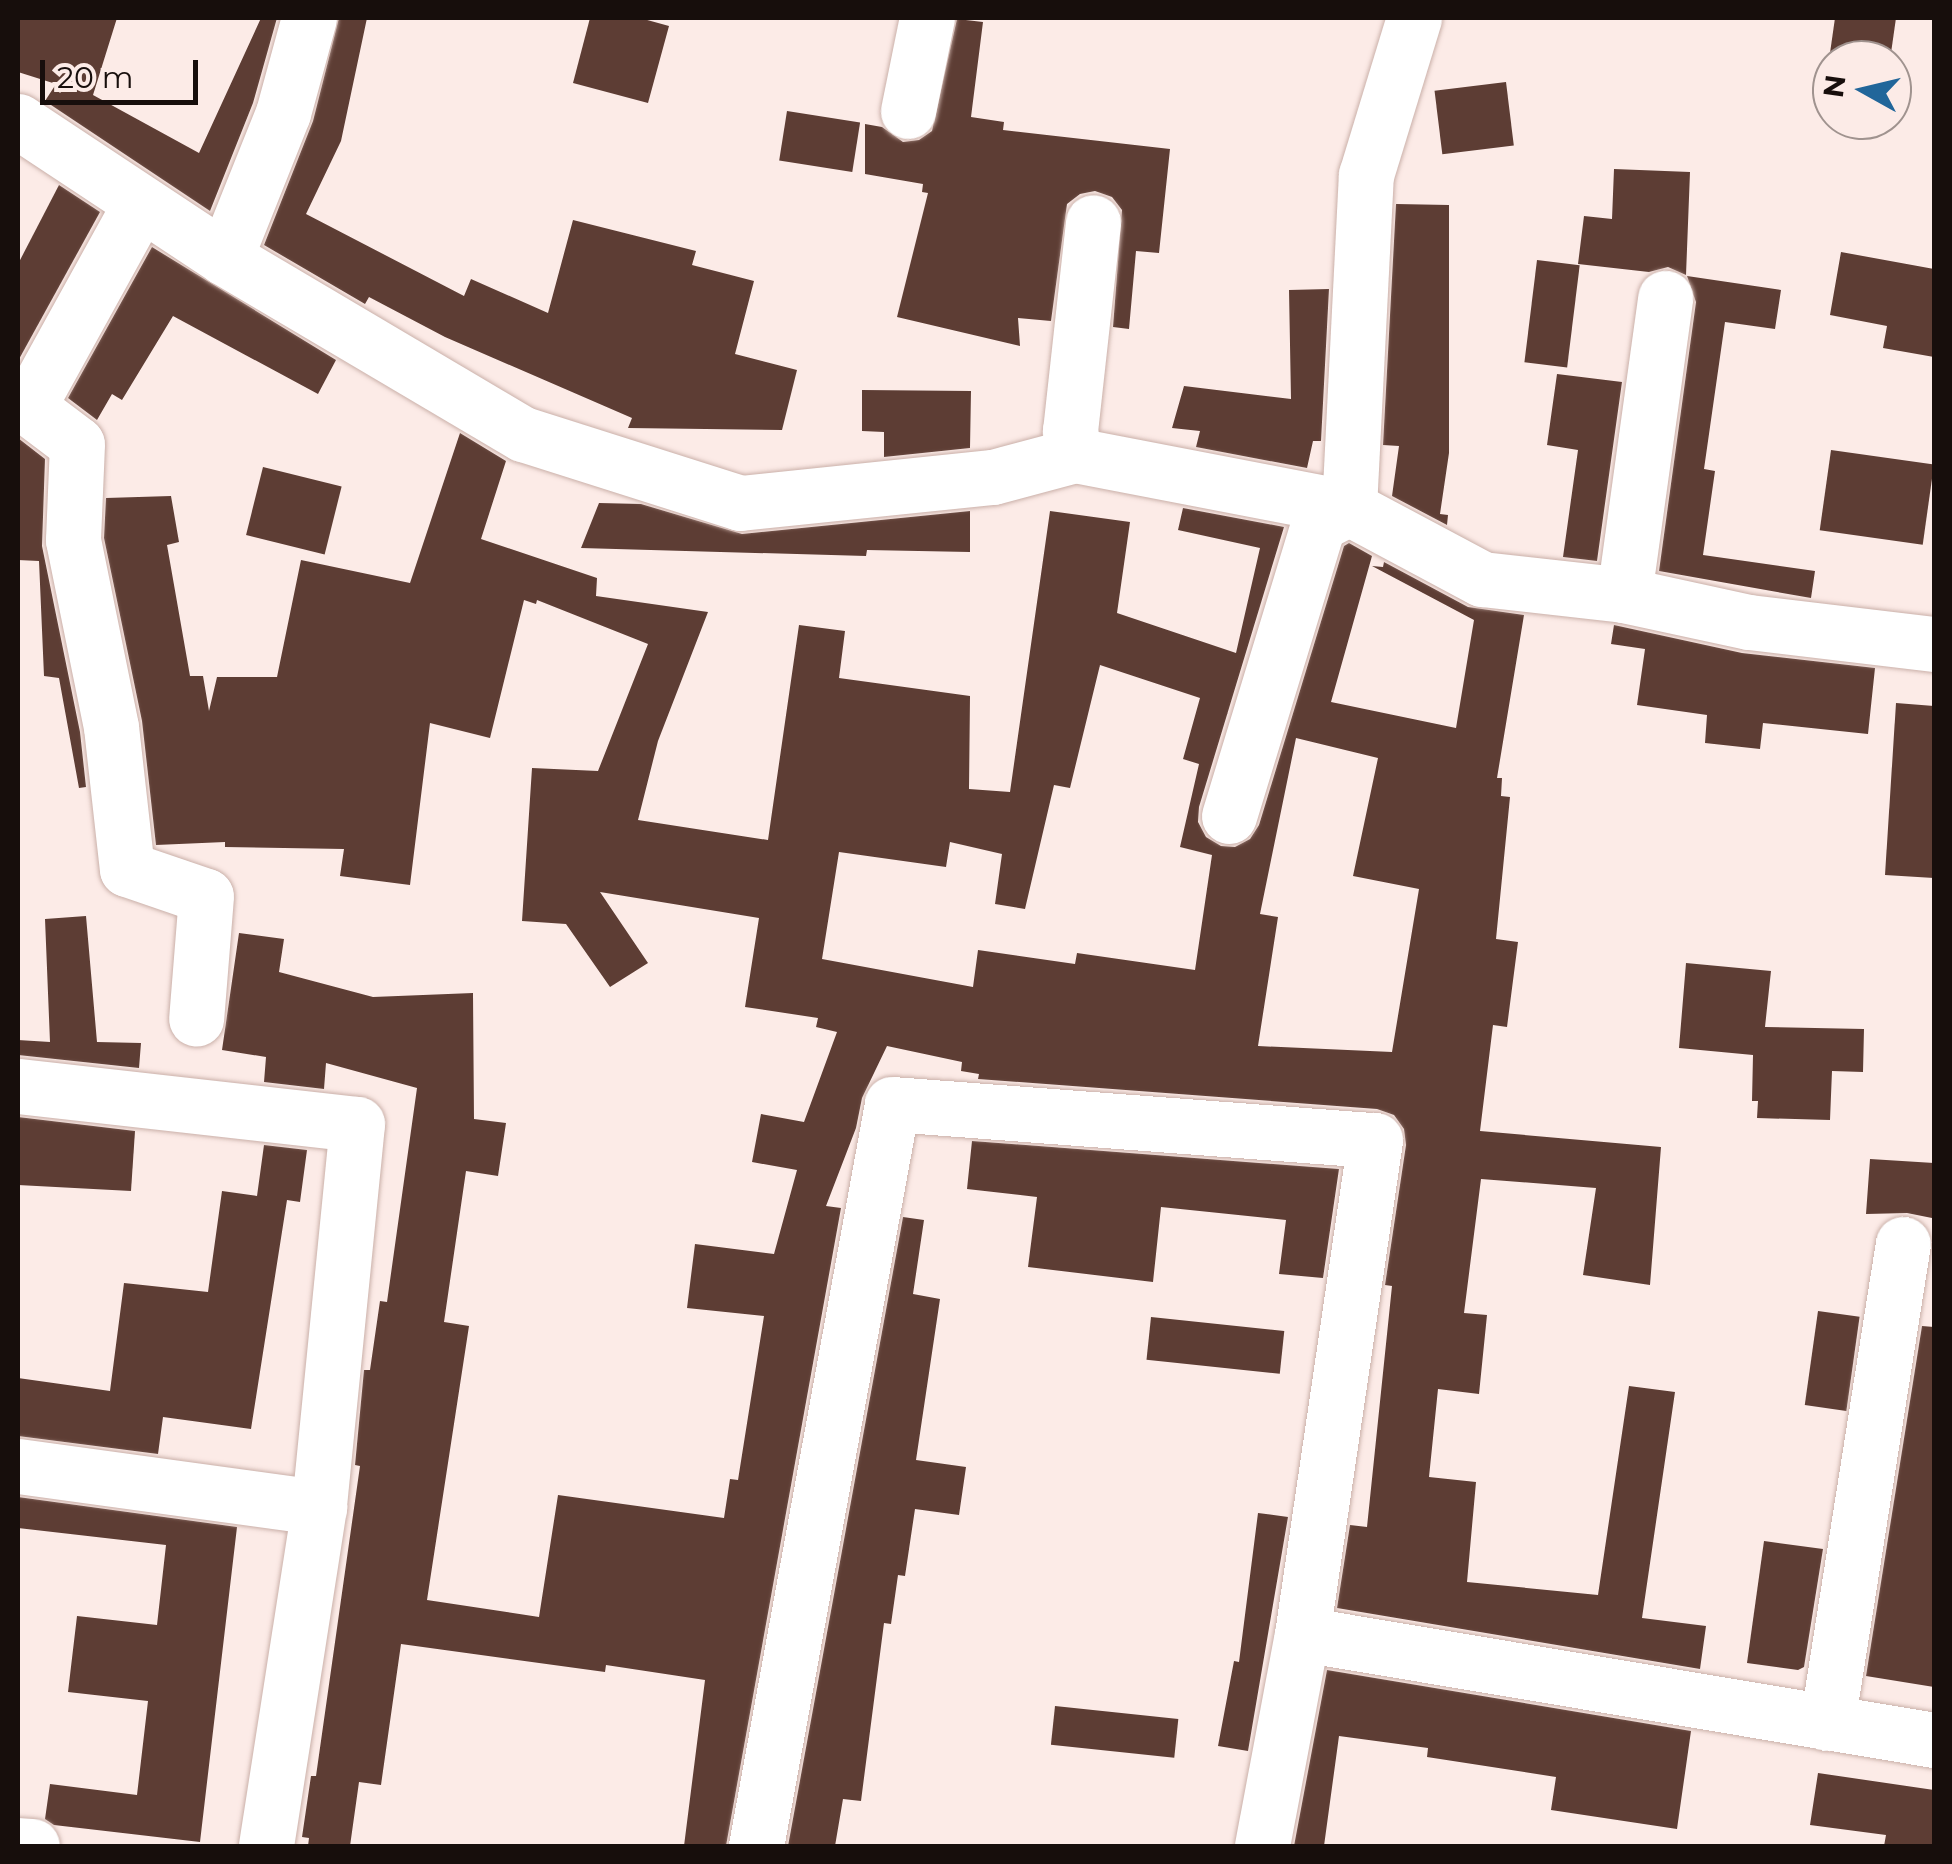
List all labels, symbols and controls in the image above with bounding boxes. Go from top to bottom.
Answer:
scale bar [45,40,202,102]
north arrow [1812,40,1912,140]
text: 20 m [57,59,134,96]
text: N [1816,73,1853,100]

